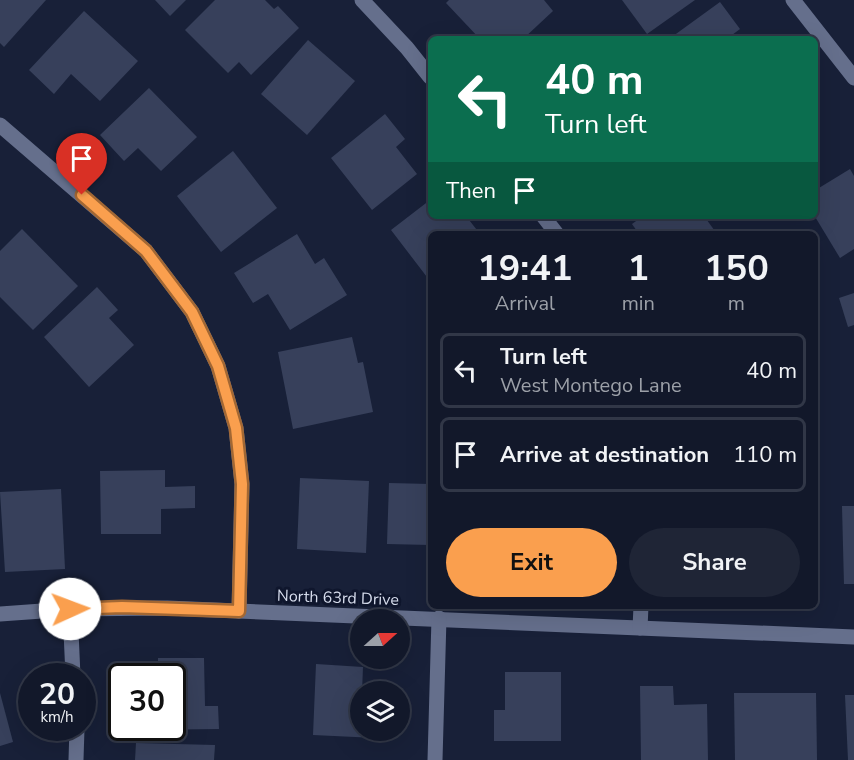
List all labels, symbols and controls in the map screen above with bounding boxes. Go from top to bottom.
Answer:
text: 40 m [545,52,644,109]
icon: left [446,60,524,138]
text: Turn left [545,106,646,143]
pin [56,133,107,195]
icon: arrive [65,142,98,175]
icon: arrive [508,174,541,207]
text: Then [446,176,496,206]
text: 19:41 [477,244,573,293]
text: 1 [627,244,649,293]
text: 150 [704,244,769,293]
text: Arrival [495,290,555,317]
text: min [622,290,655,317]
text: m [728,290,745,317]
text: Turn left [500,342,587,372]
icon: left [449,354,482,387]
text: 40 m [746,356,797,386]
text: West Montego Lane [500,372,682,399]
icon: arrive [449,438,482,471]
text: Arrive at destination [500,440,709,470]
text: 110 m [733,440,797,470]
button: Exit [446,528,617,597]
button: Share [629,528,800,597]
position arrow [38,577,102,641]
street label: North 63rd Drive [277,585,399,611]
north arrow [350,609,410,669]
map controls [350,609,410,741]
speed limit sign: 30 [108,663,186,741]
text: 20 [39,674,75,715]
button: layers [350,681,410,741]
text: km/h [40,707,74,727]

